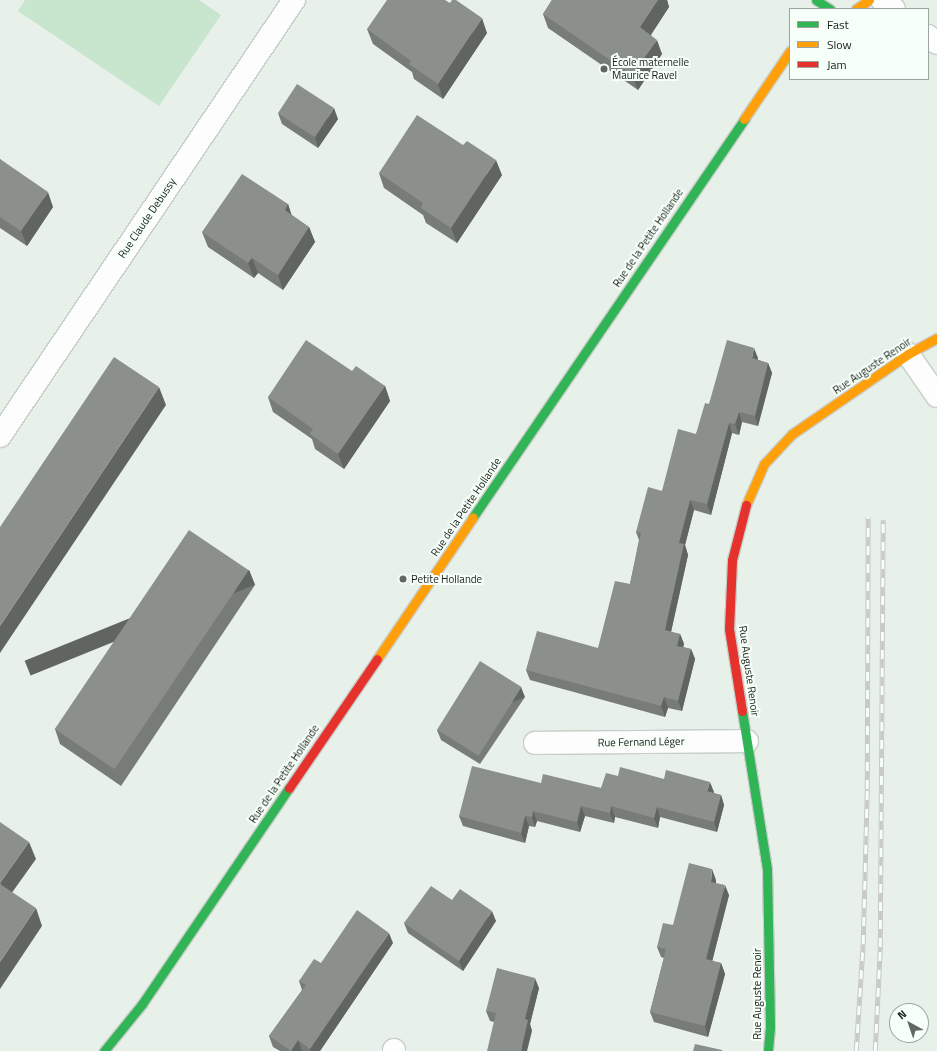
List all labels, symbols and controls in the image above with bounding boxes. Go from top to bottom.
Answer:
legend [789,8,929,80]
text: Fast [827,15,849,34]
text: Slow [827,35,852,54]
text: Jam [827,55,847,74]
place label: École maternelle Maurice Ravel [612,56,689,82]
marker: École maternelle Maurice Ravel [599,64,609,74]
street label: Rue Claude Debussy [115,175,179,261]
street label: Rue de la Petite Hollande [610,186,686,290]
street label: Rue Auguste Renoir [830,335,914,397]
street label: Rue de la Petite Hollande [428,455,504,559]
place label: Petite Hollande [411,572,482,586]
marker: Petite Hollande [398,574,408,584]
street label: Rue Auguste Renoir [736,625,762,717]
street label: Rue de la Petite Hollande [246,722,322,826]
street label: Rue Fernand Léger [597,735,685,749]
street label: Rue Auguste Renoir [750,948,764,1040]
north arrow [889,1003,929,1043]
text: N [894,1006,910,1023]

